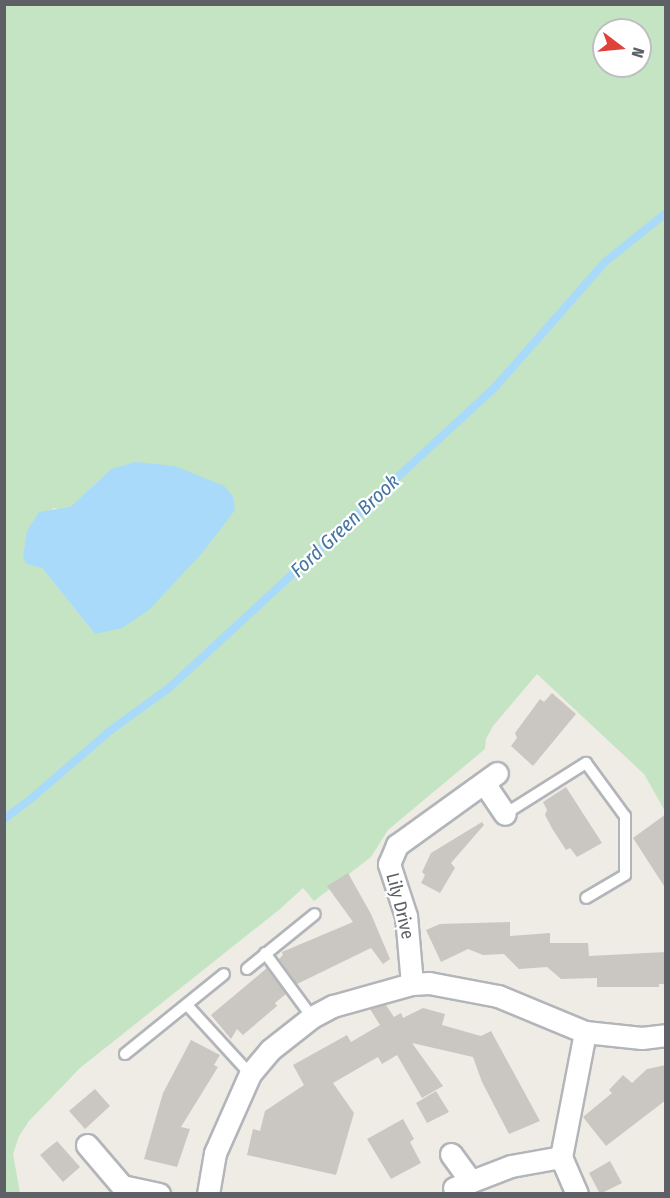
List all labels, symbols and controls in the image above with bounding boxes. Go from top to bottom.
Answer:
north arrow [592,18,652,78]
text: N [627,45,648,60]
water label: Ford Green Brook [286,470,404,582]
street label: Lily Drive [381,871,419,941]

